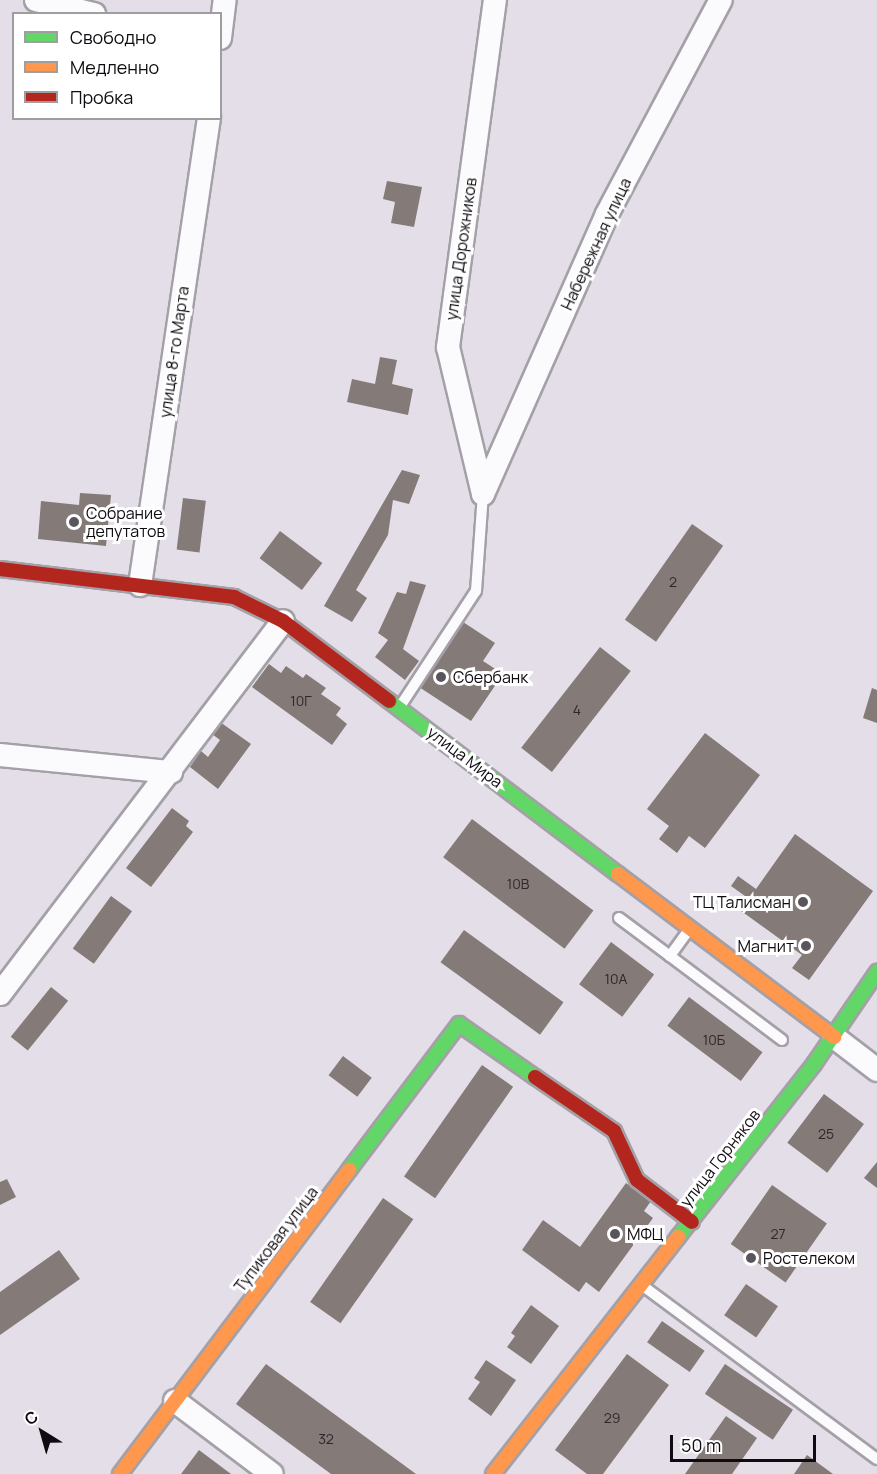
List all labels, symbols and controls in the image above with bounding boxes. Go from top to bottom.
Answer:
legend [12,12,222,120]
text: Свободно [70,25,156,49]
text: Медленно [70,55,159,79]
text: Пробка [70,85,133,109]
street label: Набережная улица [557,175,635,313]
street label: улица Дорожников [441,176,481,322]
street label: улица 8-го Марта [155,285,193,419]
place label: Собрание депутатов [86,503,165,541]
marker: Собрание депутатов [67,515,81,529]
house number: 2 [669,574,677,590]
place label: Сбербанк [453,667,528,687]
marker: Сбербанк [434,670,448,684]
house number: 10Г [290,693,312,709]
house number: 4 [573,702,581,718]
street label: улица Мира [424,722,506,792]
house number: 10В [507,876,529,892]
place label: ТЦ Талисман [693,892,791,912]
marker: ТЦ Талисман [796,895,810,909]
place label: Магнит [738,936,794,956]
marker: Магнит [799,939,813,953]
house number: 10А [605,971,627,987]
house number: 10Б [703,1032,725,1048]
street label: улица Горняков [676,1105,764,1211]
house number: 25 [818,1126,834,1142]
street label: Тупиковая улица [230,1183,322,1295]
place label: МФЦ [627,1224,663,1244]
house number: 27 [770,1226,786,1242]
marker: МФЦ [608,1227,622,1241]
place label: Ростелеком [763,1248,855,1268]
marker: Ростелеком [744,1251,758,1265]
north arrow [12,1402,72,1462]
text: С [20,1405,43,1430]
house number: 29 [604,1410,620,1426]
scale bar [673,1423,818,1461]
house number: 32 [318,1431,334,1447]
text: 50 m [681,1433,721,1457]

